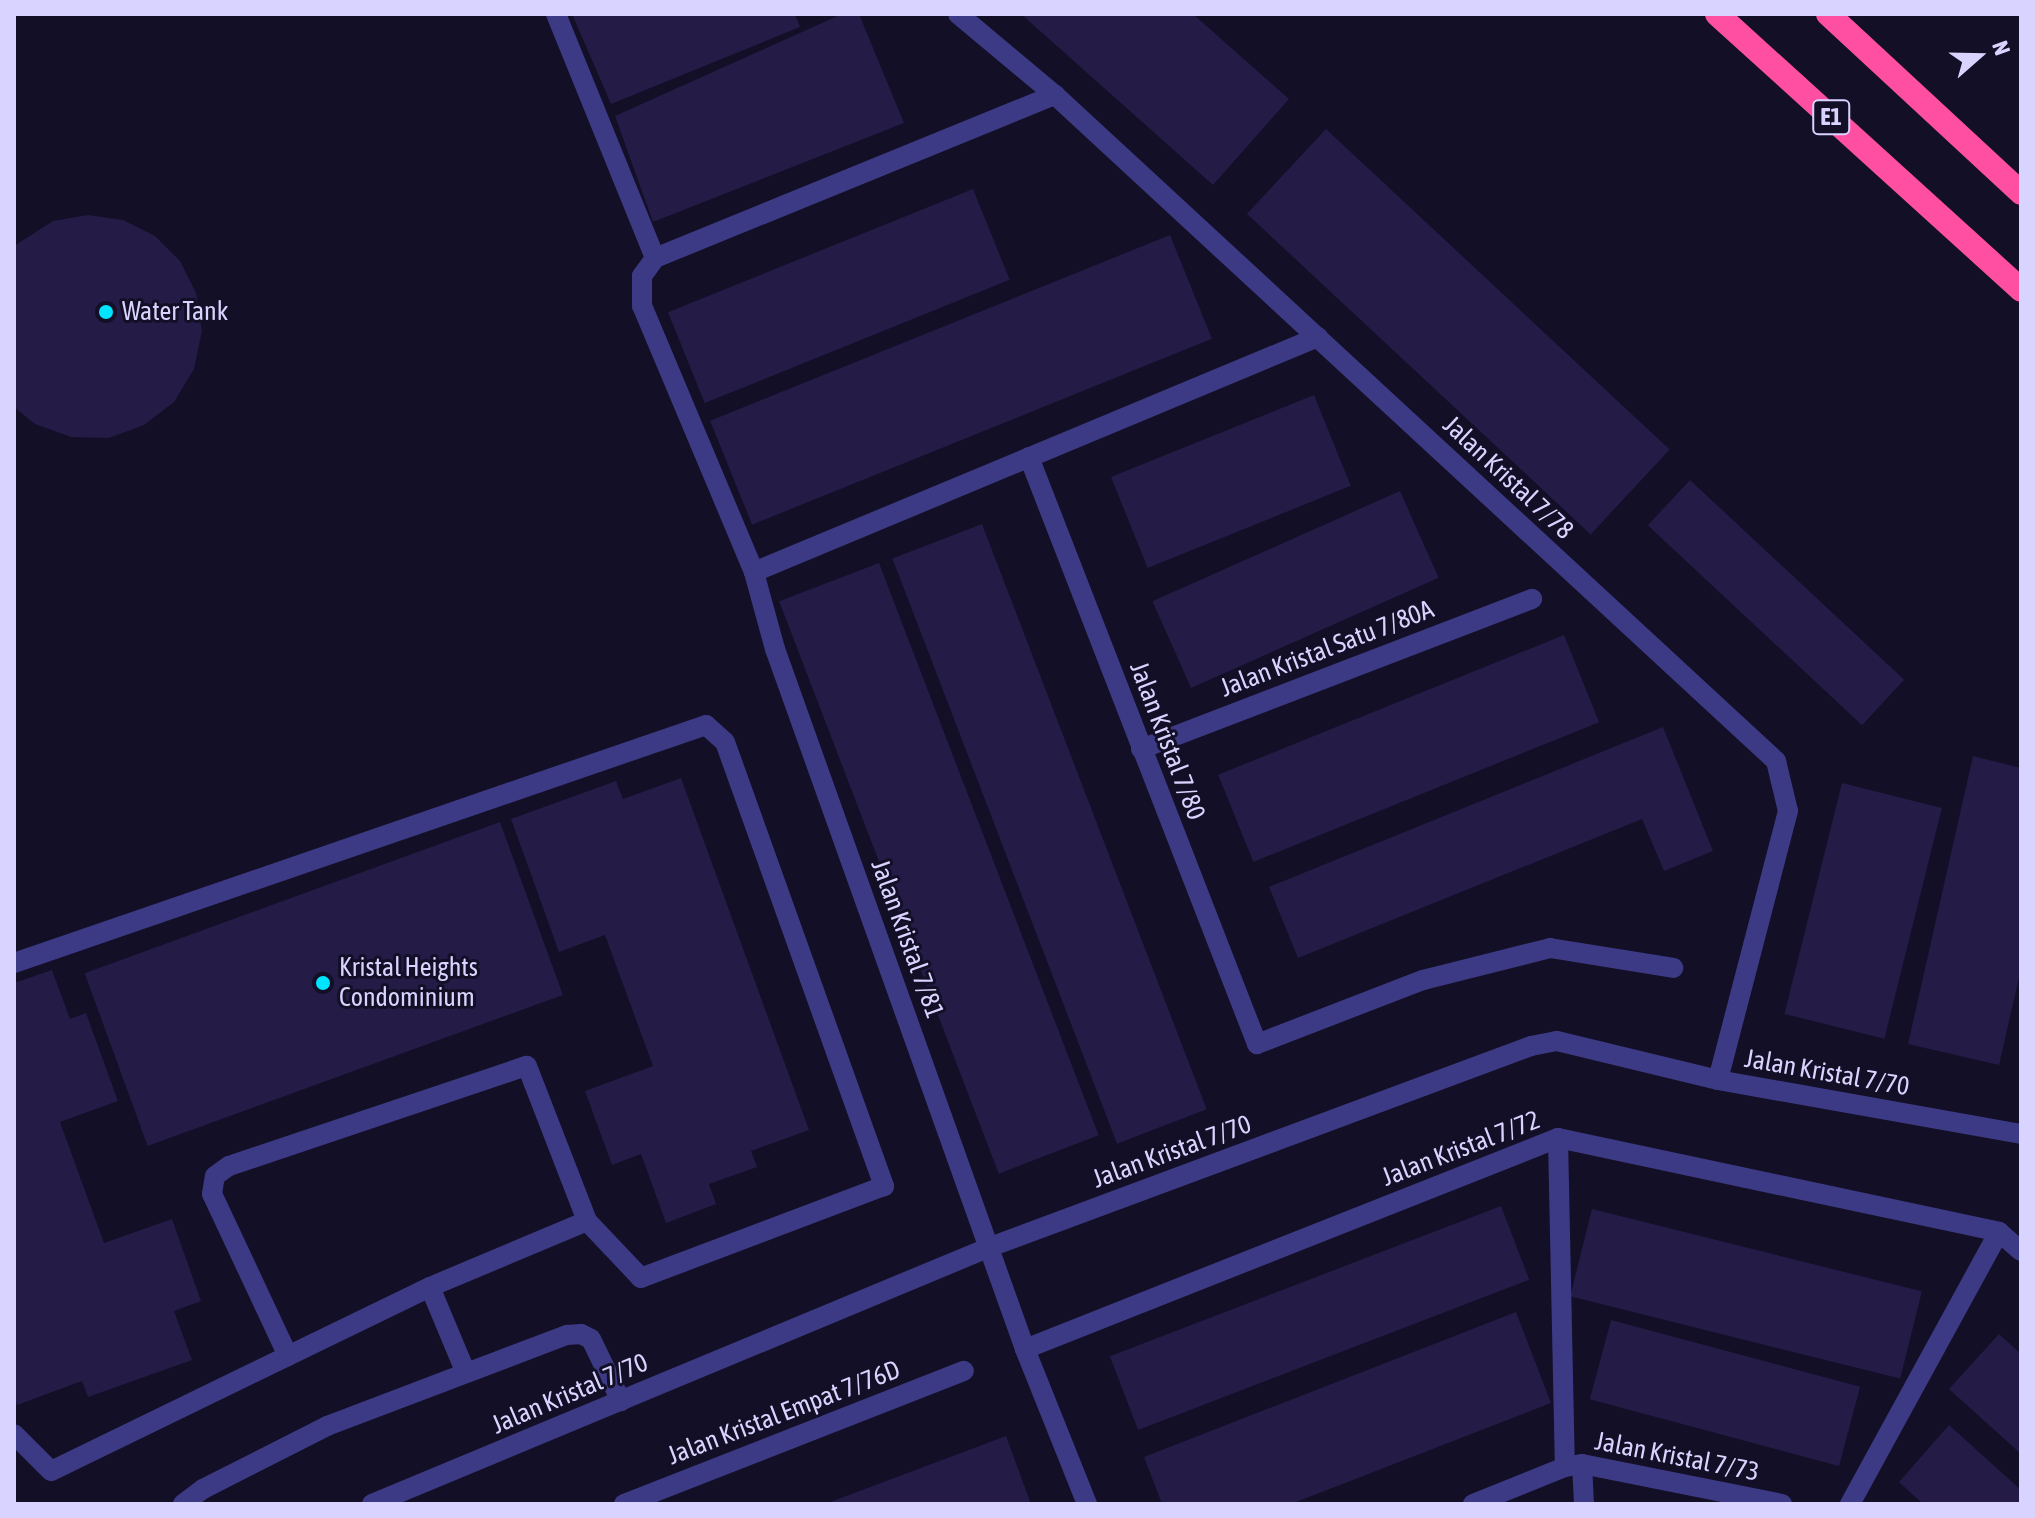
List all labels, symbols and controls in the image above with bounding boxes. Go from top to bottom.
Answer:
north arrow [1939,16,2019,96]
text: N [1987,37,2016,58]
road number: E1 [1811,97,1851,137]
place label: Water Tank [122,296,228,328]
marker: Water Tank [97,303,115,321]
street label: Jalan Kristal 7/78 [1436,410,1580,546]
street label: Jalan Kristal Satu 7/80A [1216,594,1438,704]
street label: Jalan Kristal 7/80 [1123,658,1211,824]
street label: Jalan Kristal 7/81 [864,855,950,1023]
place label: Kristal Heights Condominium [339,952,478,1014]
marker: Kristal Heights Condominium [314,974,332,992]
street label: Jalan Kristal 7/70 [1742,1043,1912,1103]
street label: Jalan Kristal 7/72 [1378,1105,1544,1193]
street label: Jalan Kristal 7/70 [1088,1109,1256,1195]
street label: Jalan Kristal 7/70 [487,1347,653,1441]
street label: Jalan Kristal Empat 7/76D [663,1354,905,1472]
street label: Jalan Kristal 7/73 [1592,1426,1762,1488]

